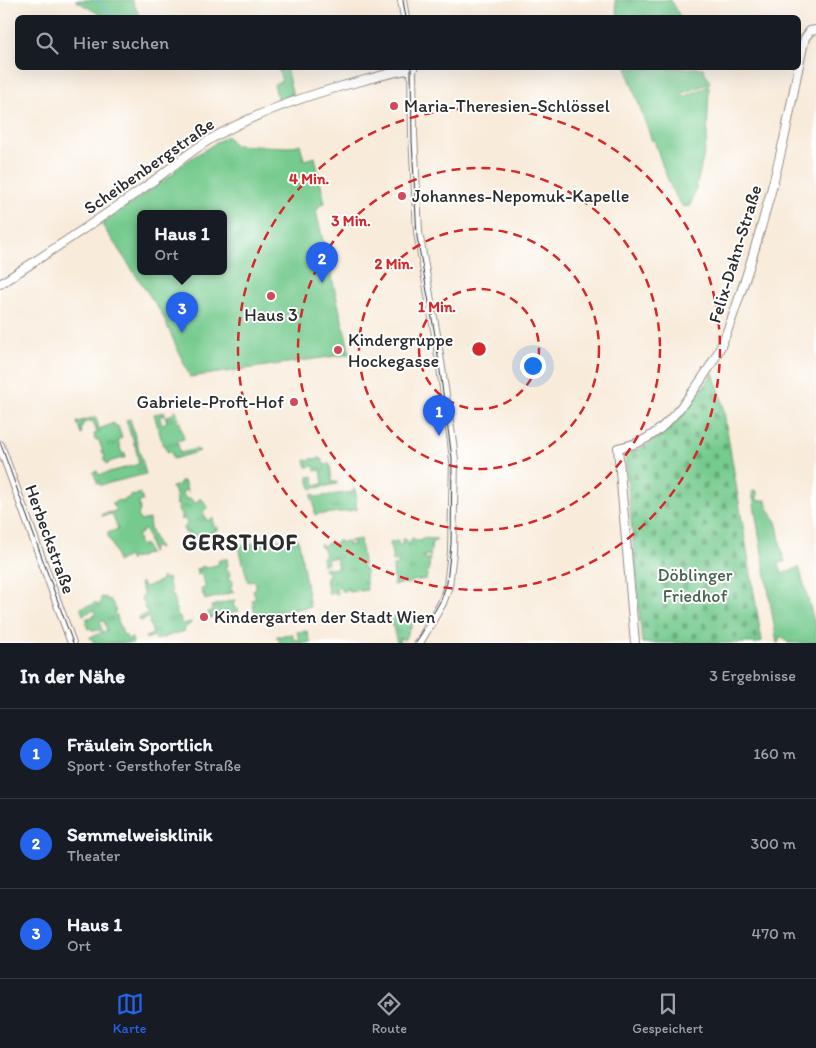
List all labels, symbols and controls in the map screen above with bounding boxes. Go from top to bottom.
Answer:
search box [15,15,801,70]
icon: search [33,29,61,57]
text: Hier suchen [73,31,169,54]
place label: Maria-Theresien-Schlössel [404,95,610,117]
marker: Maria-Theresien-Schlössel [388,100,400,112]
street label: Scheibenbergstraße [80,113,218,219]
text: 4 Min. [289,170,329,188]
street label: Felix-Dahn-Straße [704,182,766,326]
place label: Johannes-Nepomuk-Kapelle [412,185,630,207]
marker: Johannes-Nepomuk-Kapelle [396,190,408,202]
popup [137,210,227,275]
text: 3 Min. [331,212,371,230]
text: Haus 1 [155,222,209,245]
pin: 2 [306,242,338,283]
text: Ort [155,245,178,264]
text: 2 Min. [374,255,414,273]
marker: Haus 3 [265,290,277,302]
pin: 3 [166,292,198,333]
text: 1 Min. [418,298,456,316]
place label: Haus 3 [244,304,298,326]
place label: Kindergruppe Hockegasse [348,329,453,372]
centre of rings [470,340,488,358]
marker: Kindergruppe Hockegasse [332,344,344,356]
your location [520,353,546,379]
place label: Gabriele-Proft-Hof [136,391,284,413]
pin: 1 [423,395,455,436]
marker: Gabriele-Proft-Hof [288,396,300,408]
street label: Herbeckstraße [20,481,80,597]
district label: GERSTHOF [182,529,298,556]
park label: Döblinger Friedhof [658,564,733,607]
place label: Kindergarten der Stadt Wien [214,606,435,628]
marker: Kindergarten der Stadt Wien [198,611,210,623]
text: In der Nähe [20,663,125,688]
text: 3 Ergebnisse [709,666,796,685]
text: Fräulein Sportlich [67,733,213,756]
text: 1 [32,744,40,763]
text: 160 m [753,744,796,763]
text: Sport · Gersthofer Straße [67,756,241,775]
text: Semmelweisklinik [67,823,213,846]
text: 2 [32,834,40,853]
text: 300 m [751,834,796,853]
text: Theater [67,846,120,865]
text: Haus 1 [67,913,122,936]
text: 3 [32,924,40,943]
text: 470 m [752,924,796,943]
text: Ort [67,936,91,955]
tab: Karte [113,990,146,1037]
tab: Route [372,990,407,1037]
tab: Gespeichert [632,990,703,1037]

